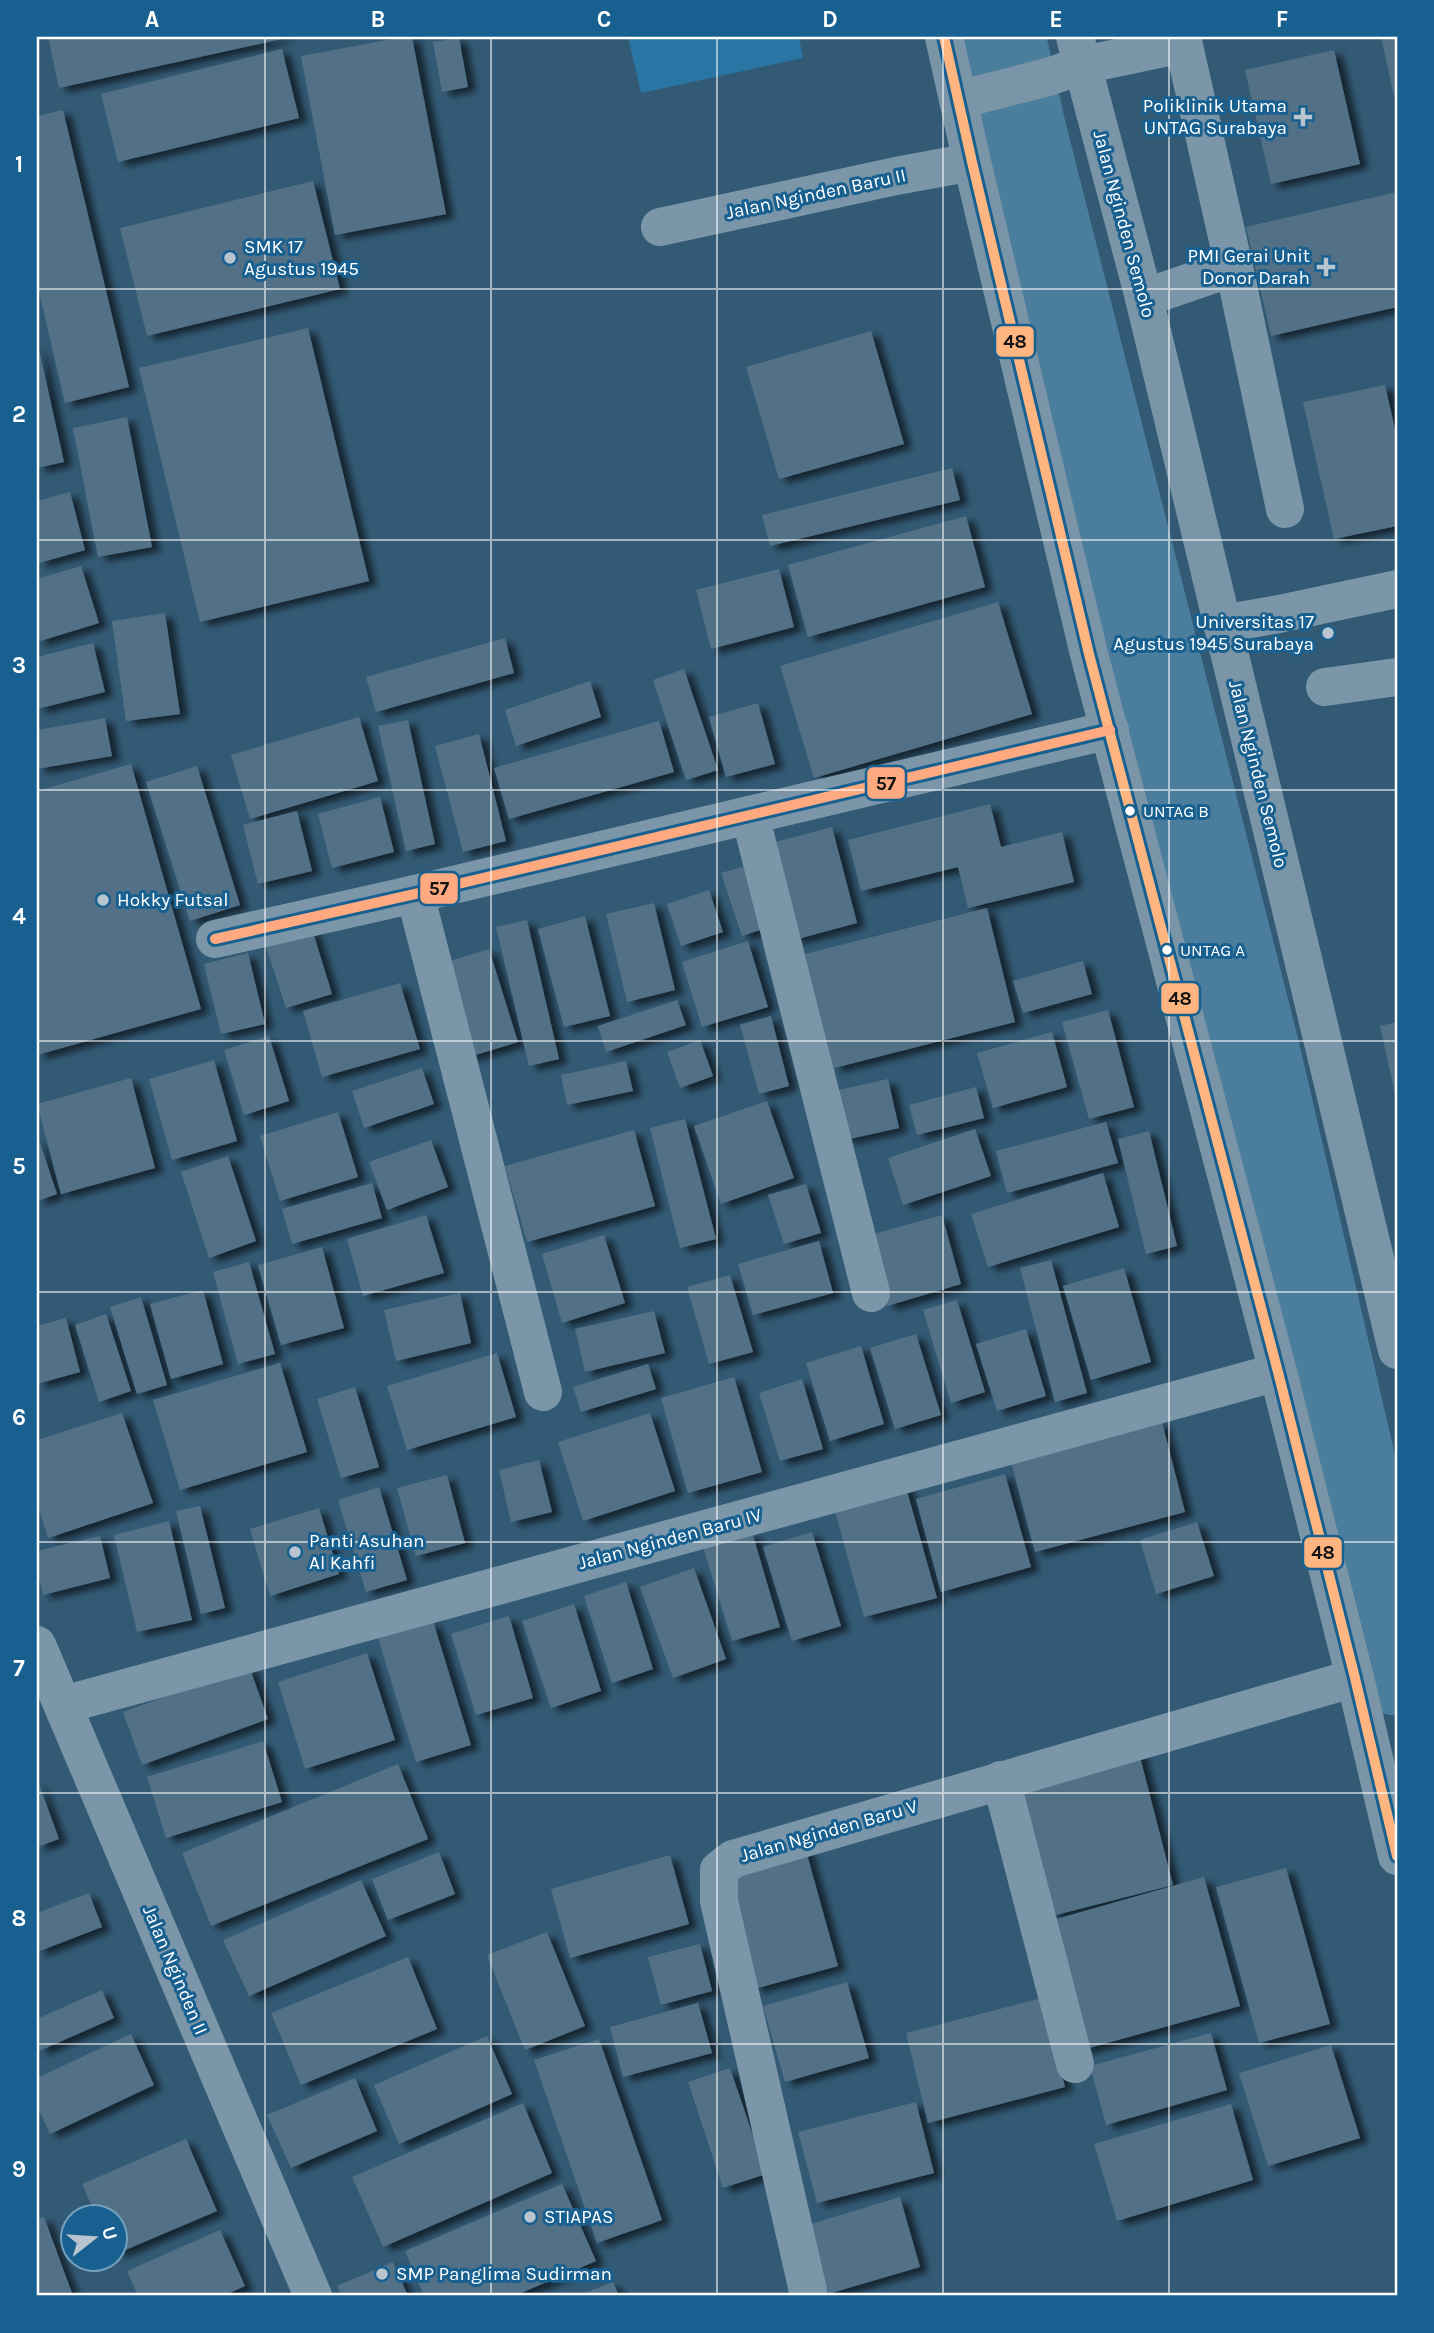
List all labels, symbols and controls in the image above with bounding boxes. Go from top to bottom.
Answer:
text: A [145,6,159,33]
text: B [371,6,385,33]
text: C [597,6,611,33]
text: D [822,6,838,33]
text: E [1049,6,1063,33]
text: F [1276,6,1288,33]
place label: Poliklinik Utama UNTAG Surabaya [1143,95,1287,139]
marker: Poliklinik Utama UNTAG Surabaya [1293,107,1313,127]
street label: Jalan Nginden Semolo [1088,128,1160,320]
text: 1 [15,151,23,178]
street label: Jalan Nginden Baru II [724,164,908,224]
place label: SMK 17 Agustus 1945 [244,236,359,280]
place label: PMI Gerai Unit Donor Darah [1187,245,1310,289]
marker: SMK 17 Agustus 1945 [222,250,238,266]
marker: PMI Gerai Unit Donor Darah [1316,257,1336,277]
line badge: 48 [995,325,1035,358]
text: 48 [1003,331,1027,353]
text: 2 [12,401,26,428]
place label: Universitas 17 Agustus 1945 Surabaya [1113,611,1314,655]
marker: Universitas 17 Agustus 1945 Surabaya [1320,625,1336,641]
text: 3 [12,652,26,679]
street label: Jalan Nginden Semolo [1224,678,1292,870]
line badge: 57 [866,766,906,800]
text: 57 [876,773,897,795]
place label: UNTAG B [1143,801,1209,821]
marker: UNTAG B [1123,804,1137,818]
line badge: 57 [419,872,459,905]
text: 57 [429,878,450,900]
place label: Hokky Futsal [117,889,228,911]
marker: Hokky Futsal [95,892,111,908]
text: 4 [12,903,26,930]
place label: UNTAG A [1180,940,1245,960]
marker: UNTAG A [1160,943,1174,957]
line badge: 48 [1160,982,1200,1015]
text: 48 [1168,988,1192,1010]
text: 5 [12,1153,26,1180]
text: 6 [12,1404,26,1431]
street label: Jalan Nginden Baru IV [576,1504,764,1574]
place label: Panti Asuhan Al Kahfi [309,1530,425,1574]
line badge: 48 [1303,1536,1343,1569]
text: 48 [1311,1542,1335,1564]
marker: Panti Asuhan Al Kahfi [287,1544,303,1560]
text: 7 [13,1655,25,1682]
street label: Jalan Nginden Baru V [738,1795,921,1867]
street label: Jalan Nginden II [138,1902,212,2038]
text: 8 [12,1905,26,1932]
text: 9 [12,2156,26,2183]
north arrow [60,2204,130,2274]
place label: STIAPAS [544,2206,613,2228]
marker: STIAPAS [522,2209,538,2225]
text: U [97,2224,122,2243]
place label: SMP Panglima Sudirman [396,2263,612,2285]
marker: SMP Panglima Sudirman [374,2266,390,2282]

